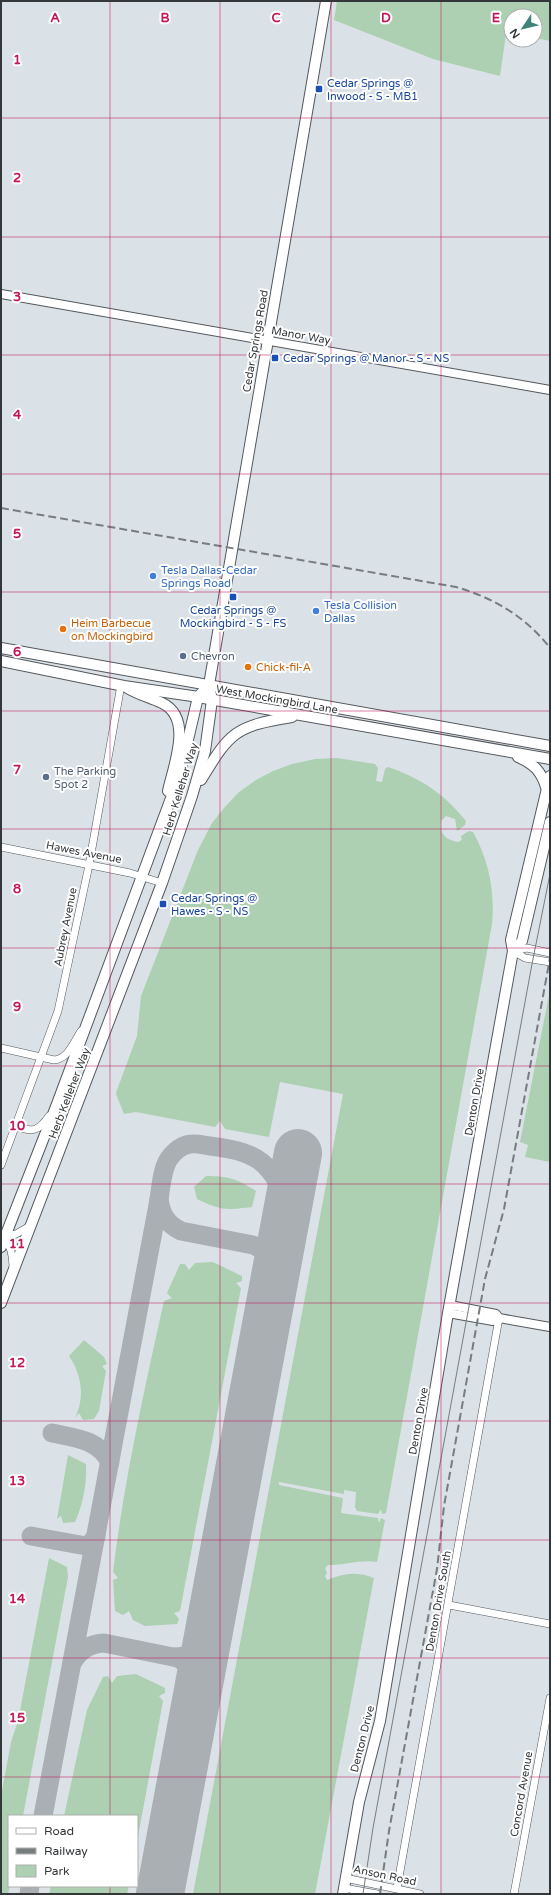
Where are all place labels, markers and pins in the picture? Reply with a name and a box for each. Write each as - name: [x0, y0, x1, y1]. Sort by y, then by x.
- place label: Cedar Springs @ Inwood - S - MB1: [327, 77, 418, 103]
- marker: Cedar Springs @ Inwood - S - MB1: [314, 84, 324, 94]
- place label: Cedar Springs @ Manor - S - NS: [283, 352, 449, 365]
- marker: Cedar Springs @ Manor - S - NS: [270, 353, 280, 363]
- place label: Tesla Dallas-Cedar Springs Road: [161, 564, 258, 590]
- marker: Tesla Dallas-Cedar Springs Road: [148, 571, 158, 581]
- marker: Cedar Springs @ Mockingbird - S - FS: [228, 592, 238, 602]
- place label: Tesla Collision Dallas: [324, 599, 397, 625]
- place label: Cedar Springs @ Mockingbird - S - FS: [180, 604, 287, 630]
- marker: Tesla Collision Dallas: [311, 606, 321, 616]
- place label: Heim Barbecue on Mockingbird: [71, 617, 153, 643]
- marker: Heim Barbecue on Mockingbird: [58, 624, 68, 634]
- place label: Chevron: [191, 650, 235, 663]
- marker: Chevron: [178, 651, 188, 661]
- place label: Chick-fil-A: [256, 661, 311, 674]
- marker: Chick-fil-A: [243, 662, 253, 672]
- place label: The Parking Spot 2: [54, 765, 116, 791]
- marker: The Parking Spot 2: [41, 772, 51, 782]
- place label: Cedar Springs @ Hawes - S - NS: [171, 892, 257, 918]
- marker: Cedar Springs @ Hawes - S - NS: [158, 899, 168, 909]

